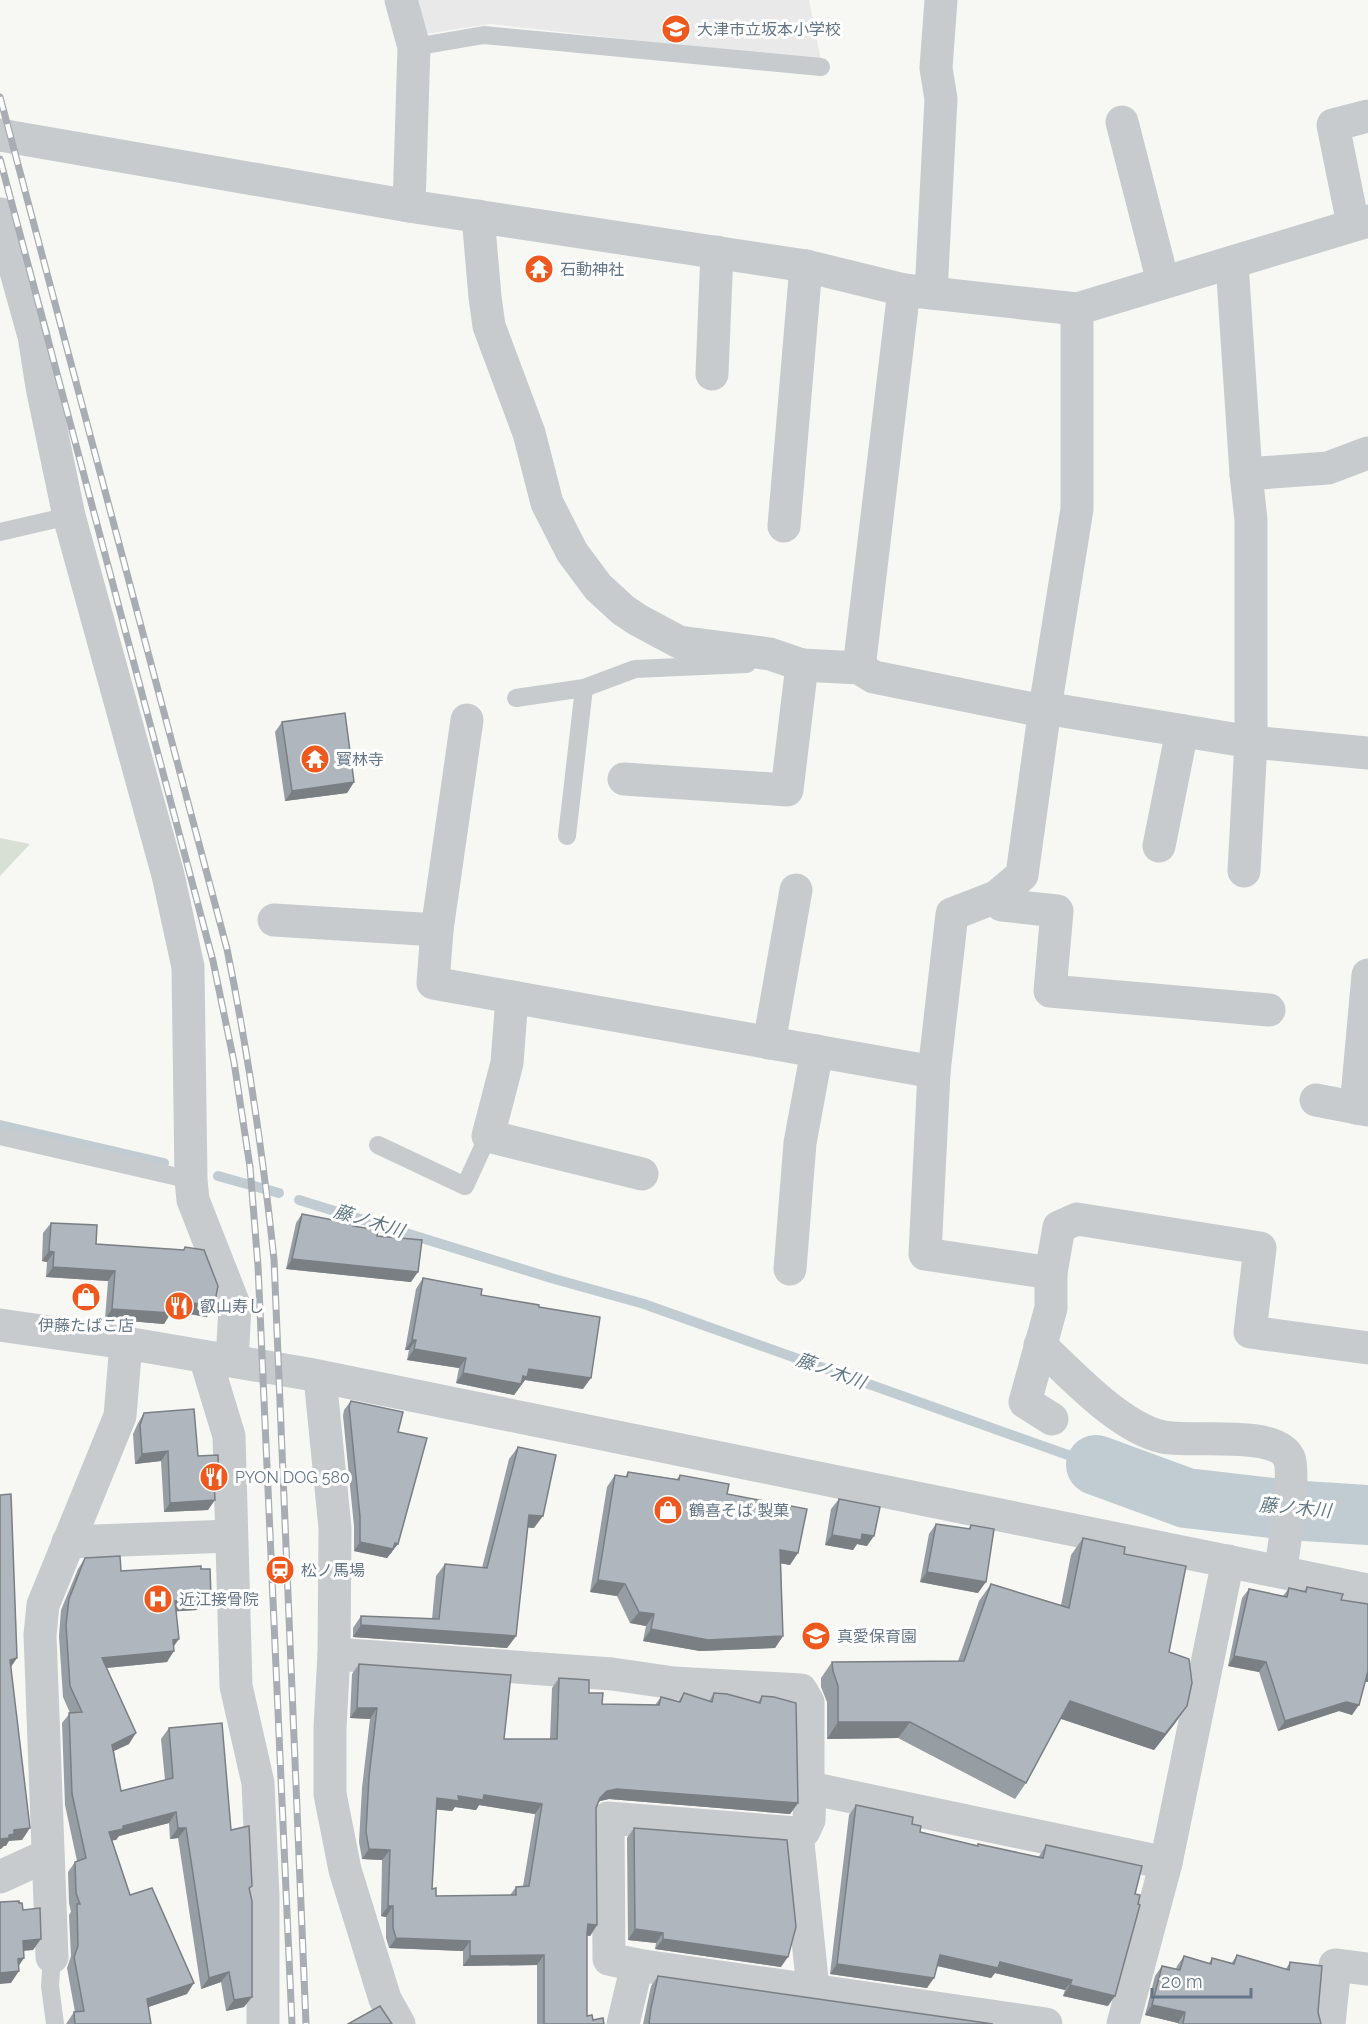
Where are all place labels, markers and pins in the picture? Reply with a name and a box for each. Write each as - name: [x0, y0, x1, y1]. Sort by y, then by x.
- school or university icon: 大津市立坂本小学校: [660, 13, 692, 45]
- place label: 大津市立坂本小学校: [697, 20, 841, 39]
- temple icon: 石動神社: [523, 253, 555, 285]
- place label: 石動神社: [560, 260, 624, 279]
- temple icon: 寳林寺: [299, 743, 331, 775]
- place label: 寳林寺: [336, 750, 384, 769]
- shop icon: 伊藤たばこ店: [70, 1281, 102, 1313]
- restaurant icon: 叡山寿し: [163, 1290, 195, 1322]
- place label: 叡山寿し: [200, 1297, 264, 1316]
- place label: 伊藤たばこ店: [38, 1316, 134, 1335]
- restaurant icon: PYON DOG 580: [198, 1461, 230, 1493]
- place label: PYON DOG 580: [235, 1468, 350, 1487]
- shop icon: 鶴喜そば 製菓: [652, 1494, 684, 1526]
- place label: 鶴喜そば 製菓: [689, 1501, 789, 1520]
- station icon: 松ノ馬場: [264, 1554, 296, 1586]
- place label: 松ノ馬場: [301, 1561, 365, 1580]
- hospital icon: 近江接骨院: [142, 1583, 174, 1615]
- place label: 近江接骨院: [179, 1590, 259, 1609]
- school or university icon: 真愛保育園: [800, 1620, 832, 1652]
- place label: 真愛保育園: [837, 1627, 917, 1646]

